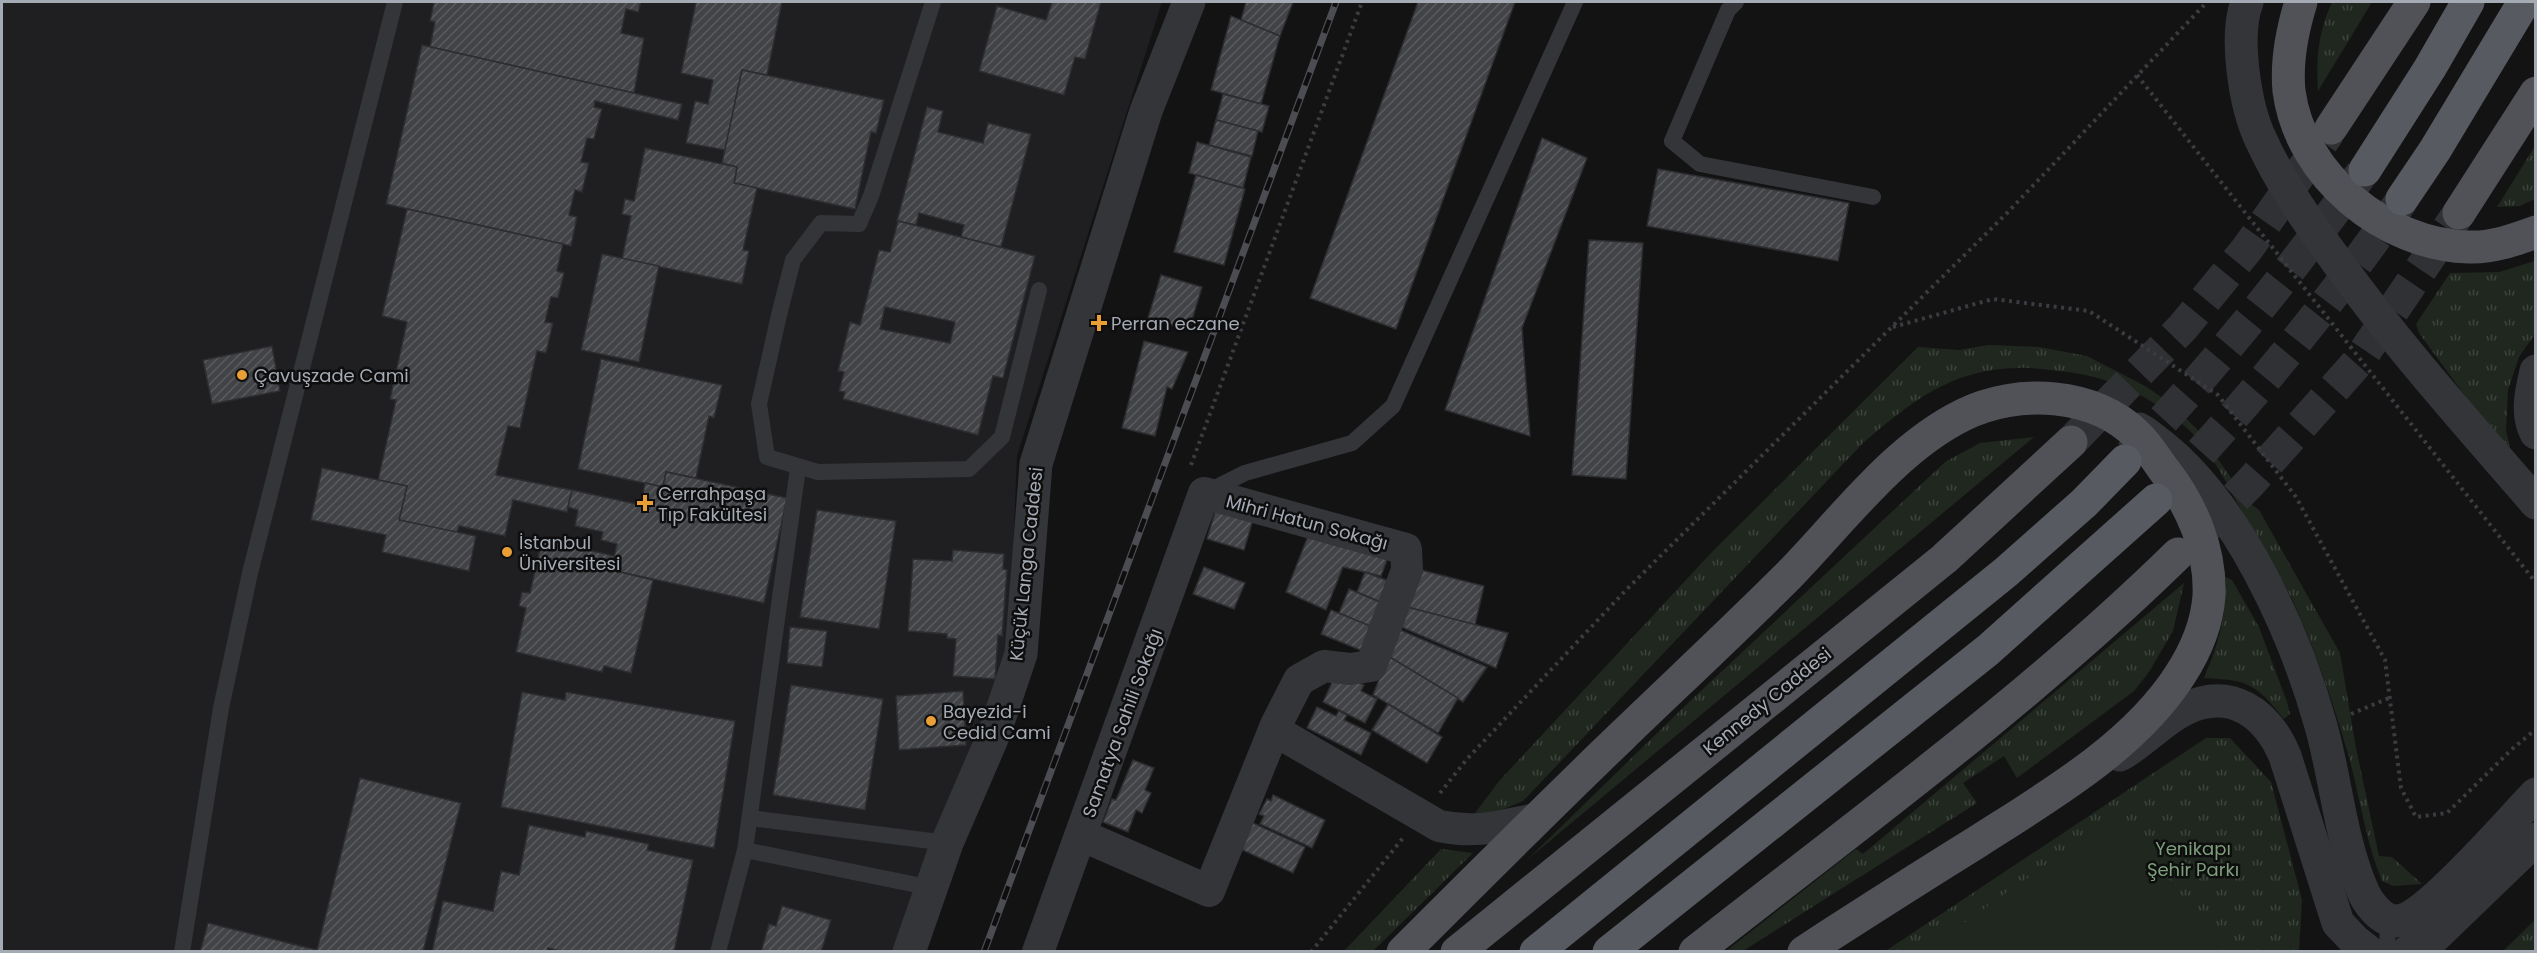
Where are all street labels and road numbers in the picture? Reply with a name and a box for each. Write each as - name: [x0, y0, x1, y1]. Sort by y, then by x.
- street label: Küçük Langa Caddesi: [1003, 466, 1049, 662]
- street label: Mihri Hatun Sokağı: [1223, 488, 1391, 556]
- street label: Samatya Sahili Sokağı: [1076, 625, 1168, 821]
- street label: Kennedy Caddesi: [1697, 641, 1837, 761]

